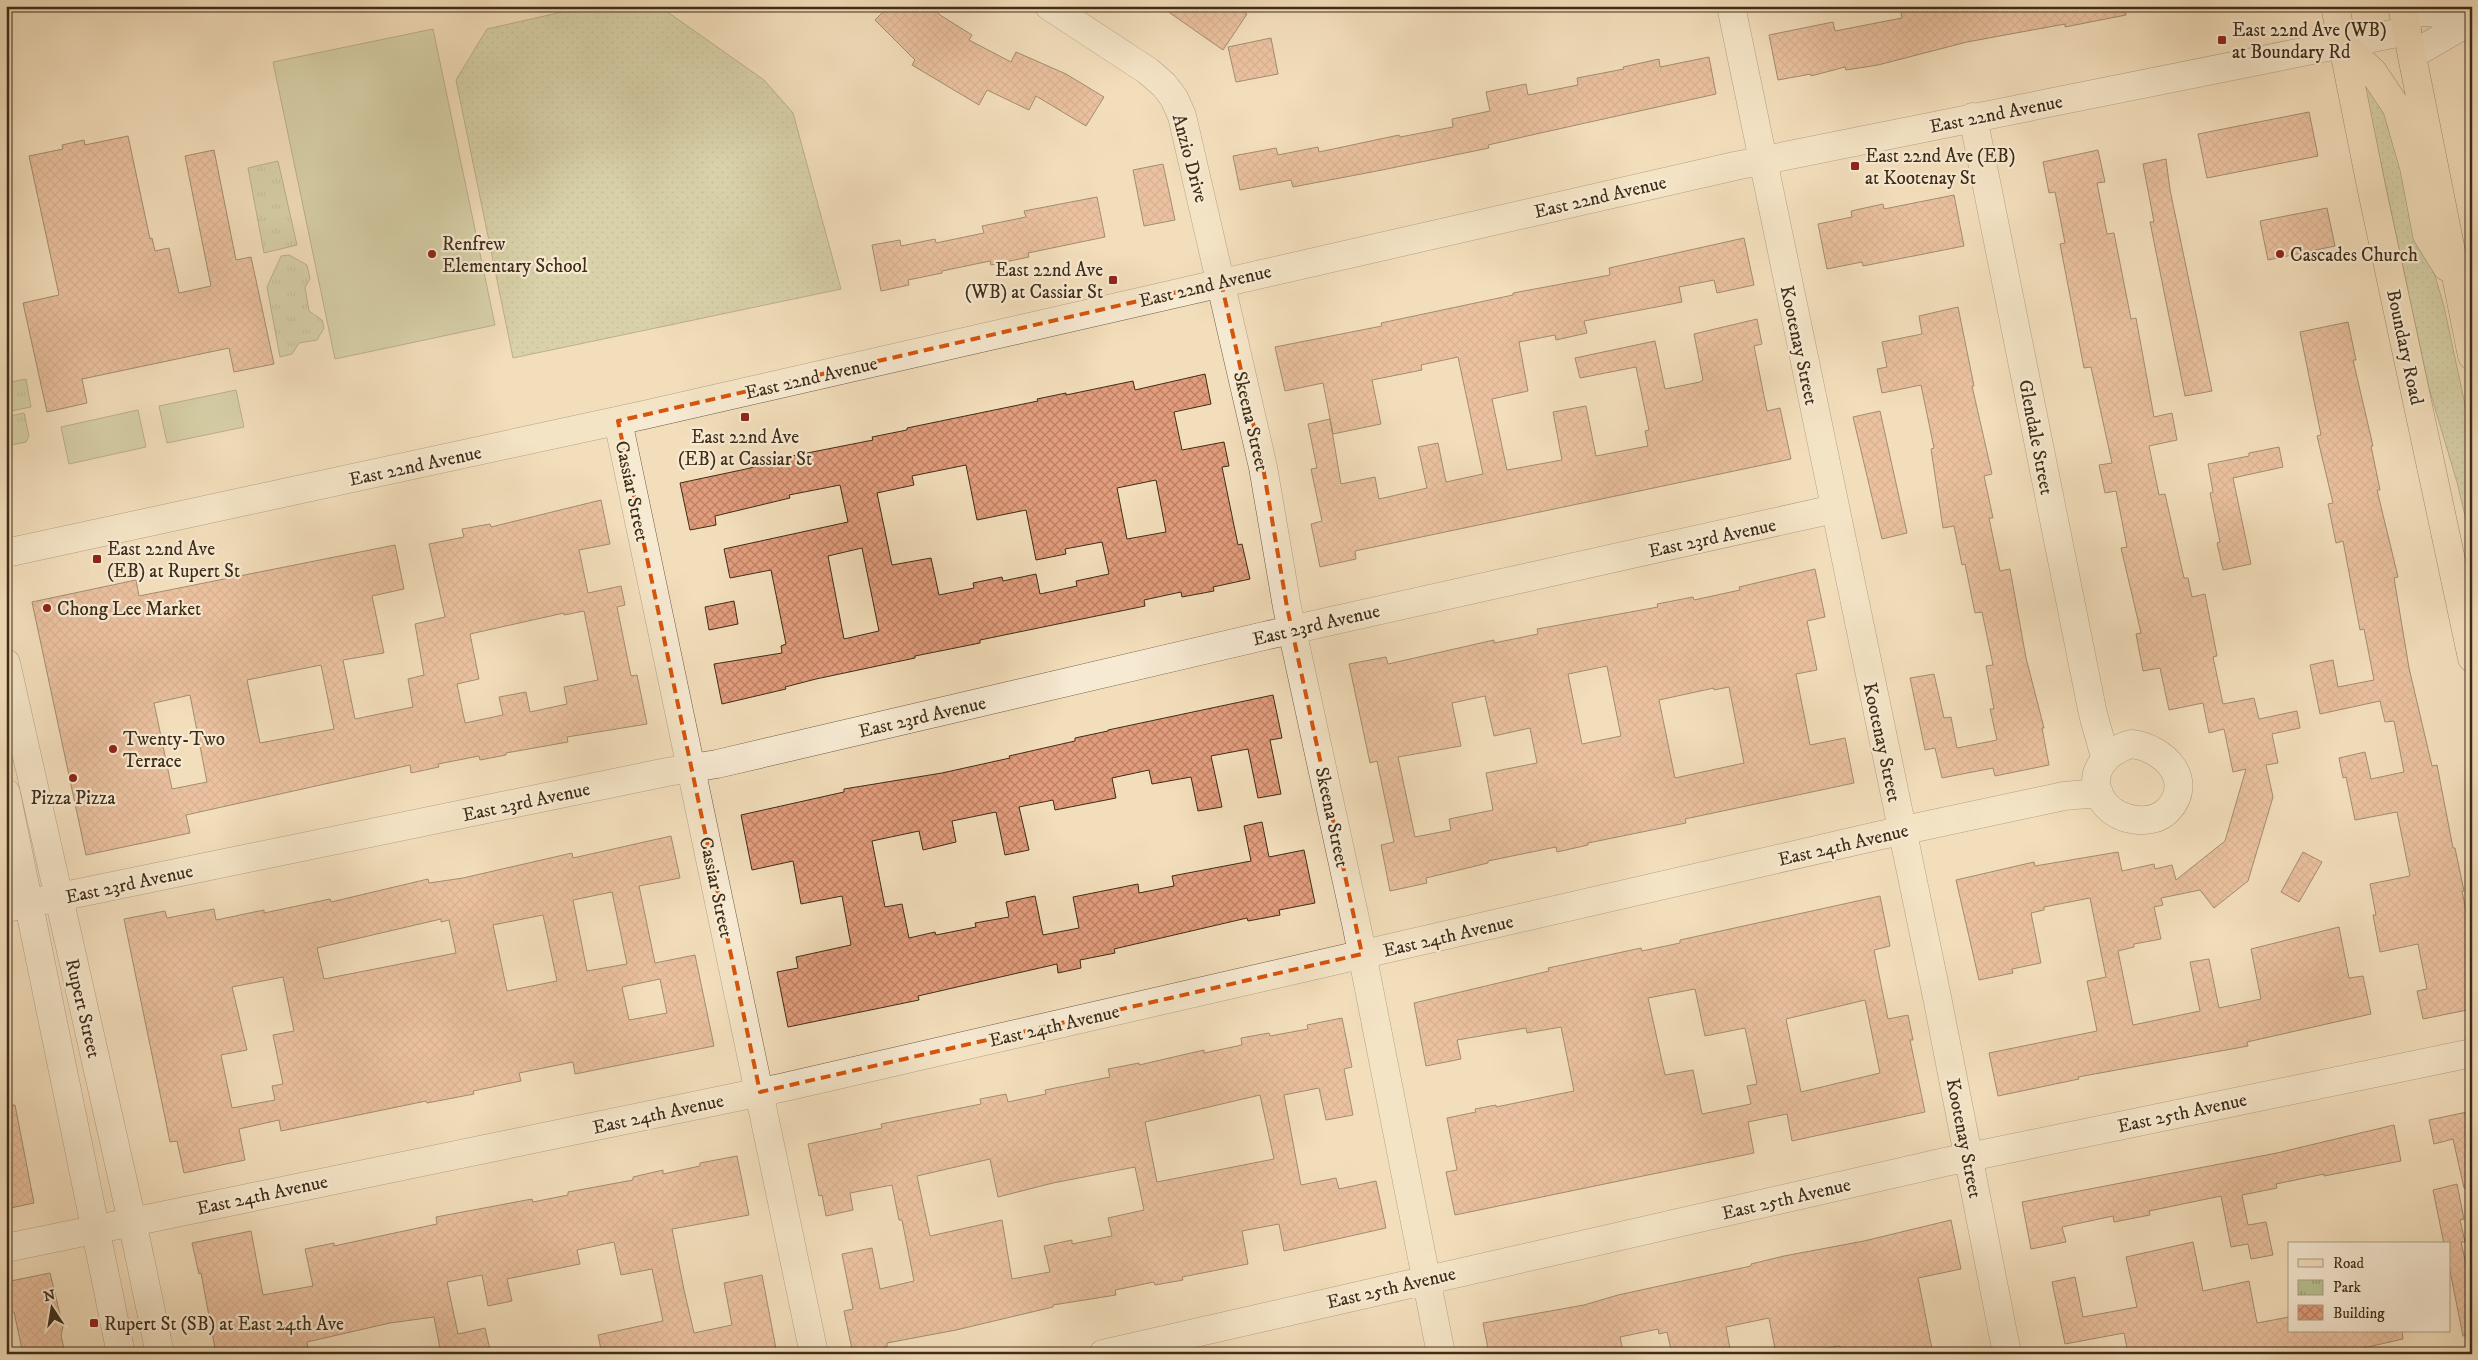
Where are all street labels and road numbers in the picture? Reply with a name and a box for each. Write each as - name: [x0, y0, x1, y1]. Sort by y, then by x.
- street label: East 22nd Avenue: [1928, 90, 2065, 139]
- street label: Anzio Drive: [1167, 112, 1212, 205]
- street label: East 22nd Avenue: [1532, 171, 1669, 224]
- street label: East 22nd Avenue: [1137, 260, 1274, 313]
- street label: Kootenay Street: [1775, 283, 1822, 407]
- street label: Boundary Road: [2381, 288, 2428, 408]
- street label: East 22nd Avenue: [743, 352, 880, 405]
- street label: Skeena Street: [1228, 369, 1273, 474]
- street label: Glendale Street: [2013, 378, 2058, 497]
- street label: Cassiar Street: [610, 439, 653, 544]
- street label: East 22nd Avenue: [347, 441, 484, 492]
- street label: East 23rd Avenue: [1646, 514, 1778, 563]
- street label: East 23rd Avenue: [1251, 600, 1382, 651]
- street label: Kootenay Street: [1858, 680, 1905, 804]
- street label: East 23rd Avenue: [857, 692, 988, 743]
- street label: Skeena Street: [1310, 765, 1353, 870]
- street label: East 23rd Avenue: [460, 778, 592, 827]
- street label: East 24th Avenue: [1776, 819, 1911, 872]
- street label: Cassiar Street: [694, 835, 737, 940]
- street label: East 23rd Avenue: [63, 860, 195, 909]
- street label: East 24th Avenue: [1381, 910, 1516, 963]
- street label: Rupert Street: [60, 956, 105, 1060]
- street label: East 24th Avenue: [987, 1000, 1122, 1053]
- street label: Kootenay Street: [1941, 1076, 1986, 1200]
- street label: East 24th Avenue: [591, 1089, 726, 1140]
- street label: East 25th Avenue: [2116, 1089, 2249, 1138]
- street label: East 24th Avenue: [195, 1170, 330, 1221]
- street label: East 25th Avenue: [1720, 1173, 1853, 1225]
- street label: East 25th Avenue: [1325, 1262, 1458, 1314]

